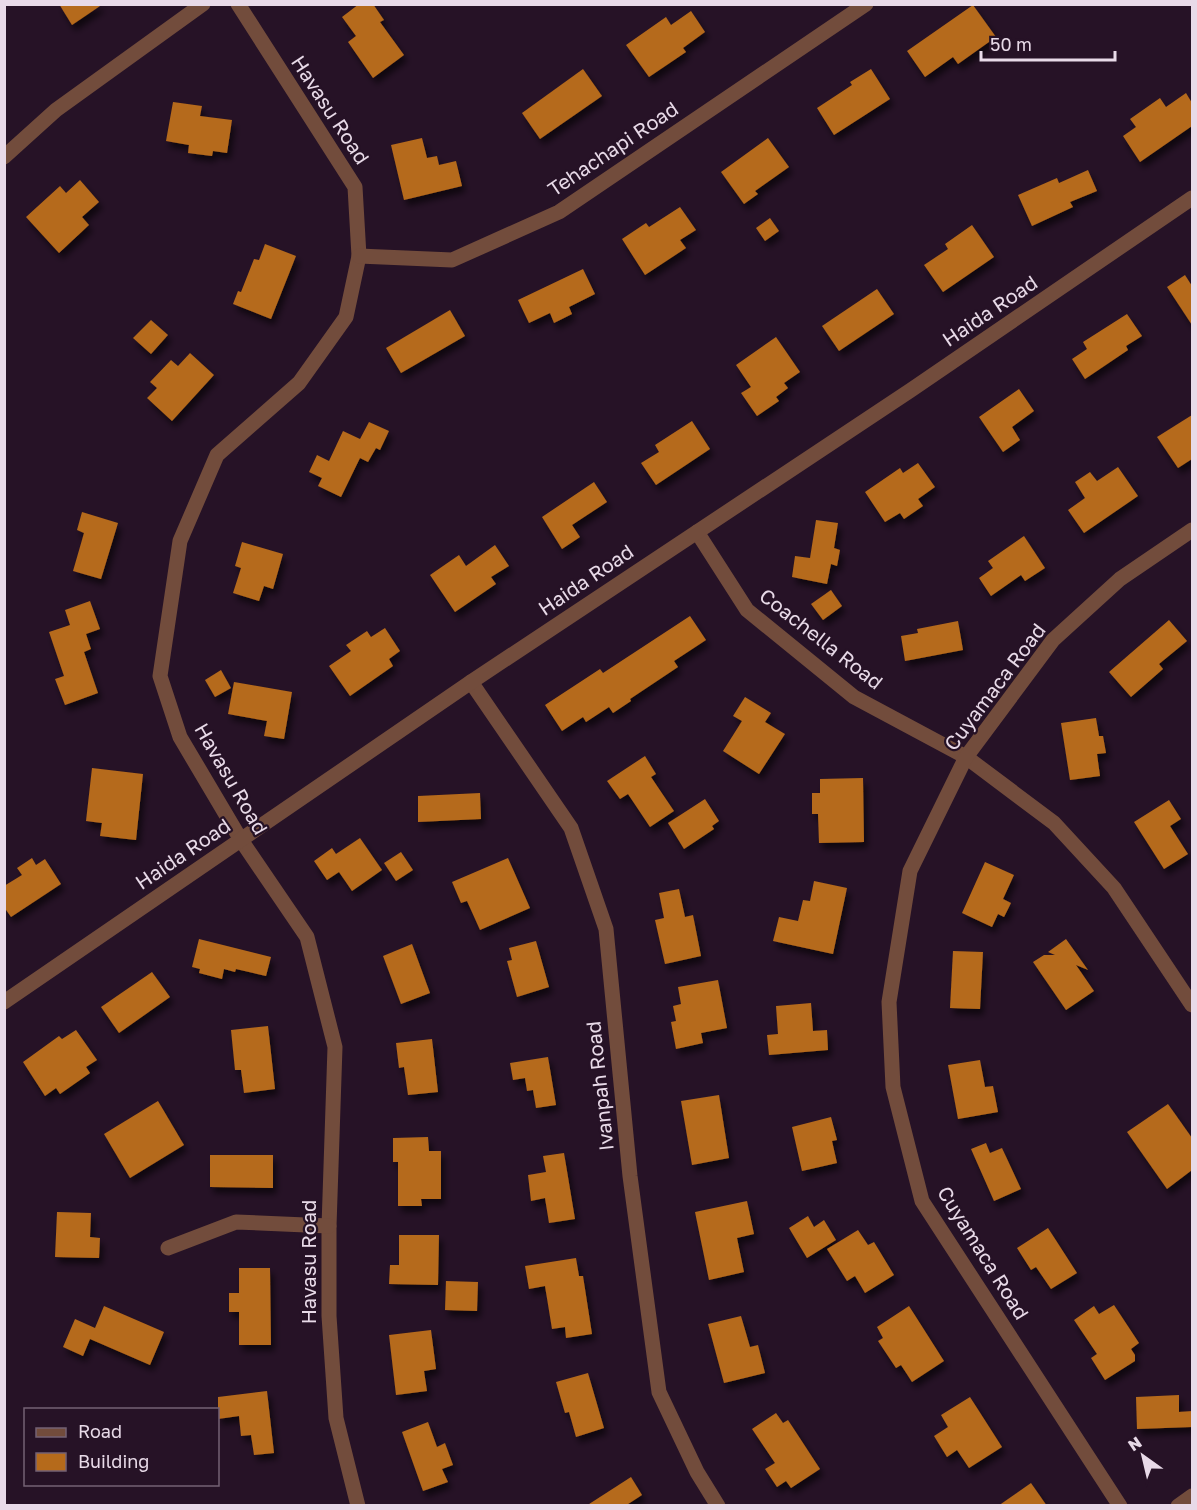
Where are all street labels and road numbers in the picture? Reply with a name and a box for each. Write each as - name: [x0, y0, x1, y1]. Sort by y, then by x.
- street label: Havasu Road: [287, 51, 375, 168]
- street label: Tehachapi Road: [543, 96, 682, 201]
- street label: Haida Road: [937, 270, 1042, 351]
- street label: Haida Road: [533, 539, 638, 620]
- street label: Coachella Road: [755, 583, 888, 694]
- street label: Cuyamaca Road: [939, 618, 1050, 755]
- street label: Havasu Road: [190, 719, 273, 838]
- street label: Haida Road: [130, 813, 235, 894]
- street label: Ivanpah Road: [580, 1020, 618, 1152]
- street label: Cuyamaca Road: [933, 1181, 1035, 1324]
- street label: Havasu Road: [296, 1200, 320, 1324]

